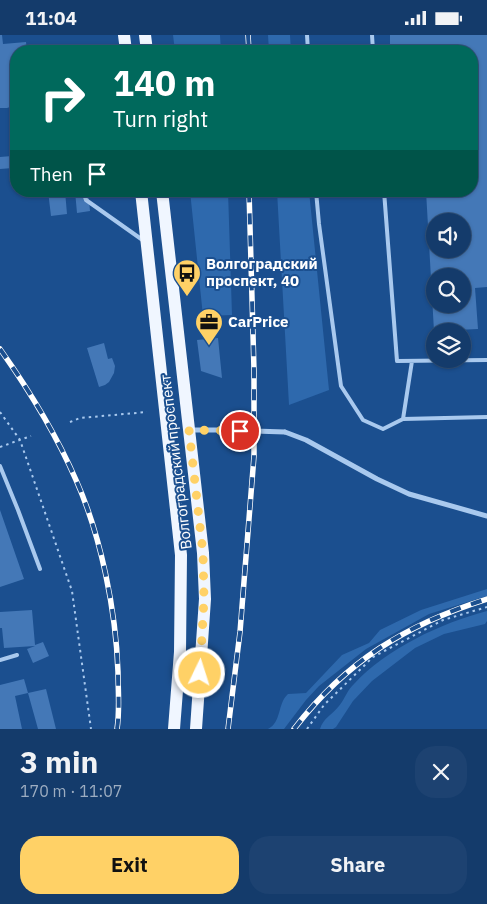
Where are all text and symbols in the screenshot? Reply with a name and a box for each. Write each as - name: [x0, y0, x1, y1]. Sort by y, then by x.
- text: 11:04: [25, 6, 77, 30]
- text: 140 m: [113, 60, 216, 106]
- icon: right: [30, 65, 95, 130]
- text: Turn right: [113, 104, 208, 133]
- icon: arrive: [83, 160, 111, 188]
- text: Then: [30, 162, 73, 186]
- map controls: [426, 213, 471, 368]
- button: sound: [426, 213, 471, 258]
- place label: Волгоградский проспект, 40: [206, 254, 318, 290]
- bus stop icon: Волгоградский проспект, 40: [172, 258, 202, 297]
- button: search: [426, 268, 471, 313]
- office icon: CarPrice: [194, 307, 224, 346]
- place label: CarPrice: [228, 312, 289, 331]
- button: layers: [426, 323, 471, 368]
- street label: Волгоградский проспект: [155, 373, 196, 551]
- pin: [219, 410, 261, 452]
- icon: arrive: [226, 417, 254, 445]
- position arrow: [173, 646, 225, 698]
- text: 3 min: [20, 742, 98, 781]
- button: close: [415, 746, 467, 798]
- text: 170 m · 11:07: [20, 781, 122, 801]
- button: Exit: [20, 836, 239, 894]
- button: Share: [249, 836, 467, 894]

